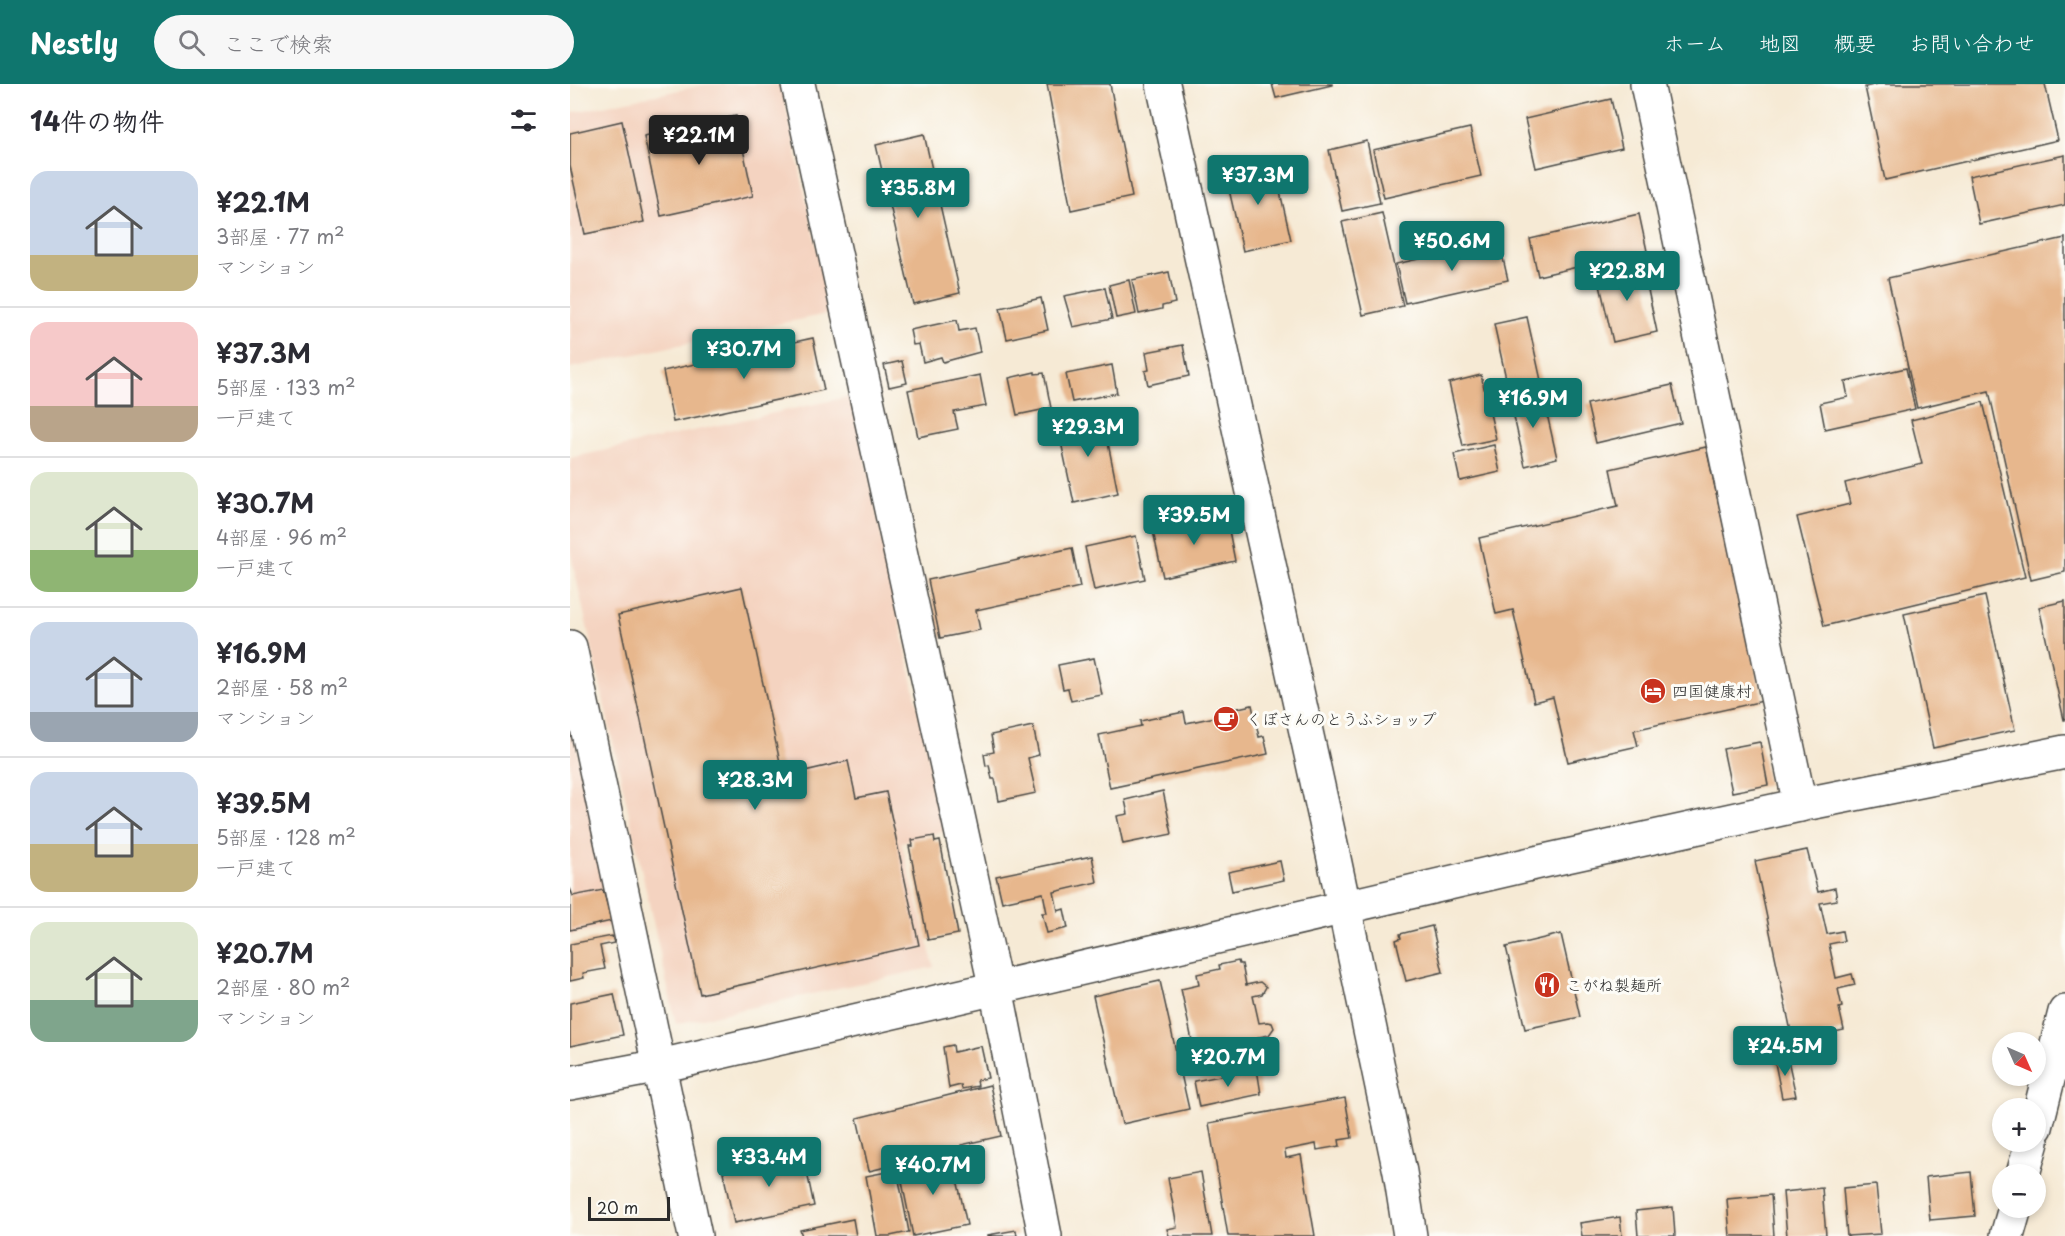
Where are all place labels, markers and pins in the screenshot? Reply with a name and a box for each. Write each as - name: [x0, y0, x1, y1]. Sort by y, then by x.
- pin: ¥22.1M: [650, 115, 748, 166]
- pin: ¥37.3M: [1209, 155, 1307, 206]
- pin: ¥35.8M: [869, 168, 967, 219]
- pin: ¥50.6M: [1403, 221, 1501, 272]
- pin: ¥22.8M: [1578, 251, 1676, 302]
- pin: ¥30.7M: [695, 329, 793, 380]
- pin: ¥16.9M: [1484, 378, 1582, 429]
- pin: ¥29.3M: [1039, 407, 1137, 458]
- pin: ¥39.5M: [1145, 495, 1243, 546]
- hotel icon: 四国健康村: [1638, 676, 1668, 706]
- place label: 四国健康村: [1672, 678, 1752, 702]
- cafe icon: くぼさんのとうふショップ: [1211, 704, 1241, 734]
- place label: くぼさんのとうふショップ: [1246, 706, 1437, 730]
- pin: ¥28.3M: [706, 760, 804, 811]
- restaurant icon: こがね製麺所: [1532, 970, 1562, 1000]
- place label: こがね製麺所: [1566, 972, 1662, 996]
- pin: ¥24.5M: [1736, 1026, 1834, 1077]
- pin: ¥20.7M: [1179, 1037, 1277, 1088]
- pin: ¥33.4M: [720, 1137, 818, 1188]
- pin: ¥40.7M: [884, 1145, 982, 1196]

